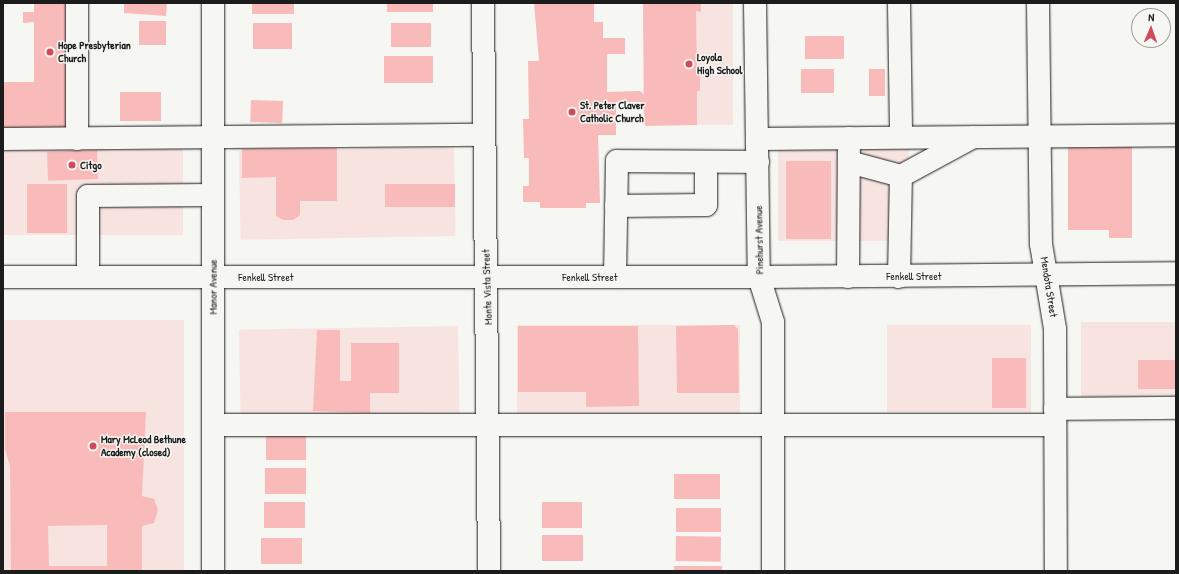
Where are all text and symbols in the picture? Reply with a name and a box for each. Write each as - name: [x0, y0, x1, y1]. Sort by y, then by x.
- north arrow: [1131, 8, 1171, 48]
- text: N: [1148, 10, 1155, 24]
- place label: Hope Presbyterian Church: [58, 39, 131, 65]
- marker: Hope Presbyterian Church: [45, 47, 55, 57]
- place label: Loyola High School: [697, 51, 742, 77]
- marker: Loyola High School: [684, 59, 694, 69]
- place label: St. Peter Claver Catholic Church: [580, 99, 645, 125]
- marker: St. Peter Claver Catholic Church: [567, 107, 577, 117]
- place label: Citgo: [80, 158, 102, 172]
- marker: Citgo: [67, 160, 77, 170]
- street label: Pinehurst Avenue: [752, 205, 766, 275]
- street label: Monte Vista Street: [479, 249, 495, 325]
- street label: Mendota Street: [1038, 256, 1060, 318]
- street label: Manor Avenue: [206, 260, 220, 314]
- street label: Fenkell Street: [886, 269, 942, 283]
- street label: Fenkell Street: [238, 270, 294, 284]
- street label: Fenkell Street: [562, 270, 618, 284]
- place label: Mary McLeod Bethune Academy (closed): [101, 433, 186, 459]
- marker: Mary McLeod Bethune Academy (closed): [88, 441, 98, 451]

